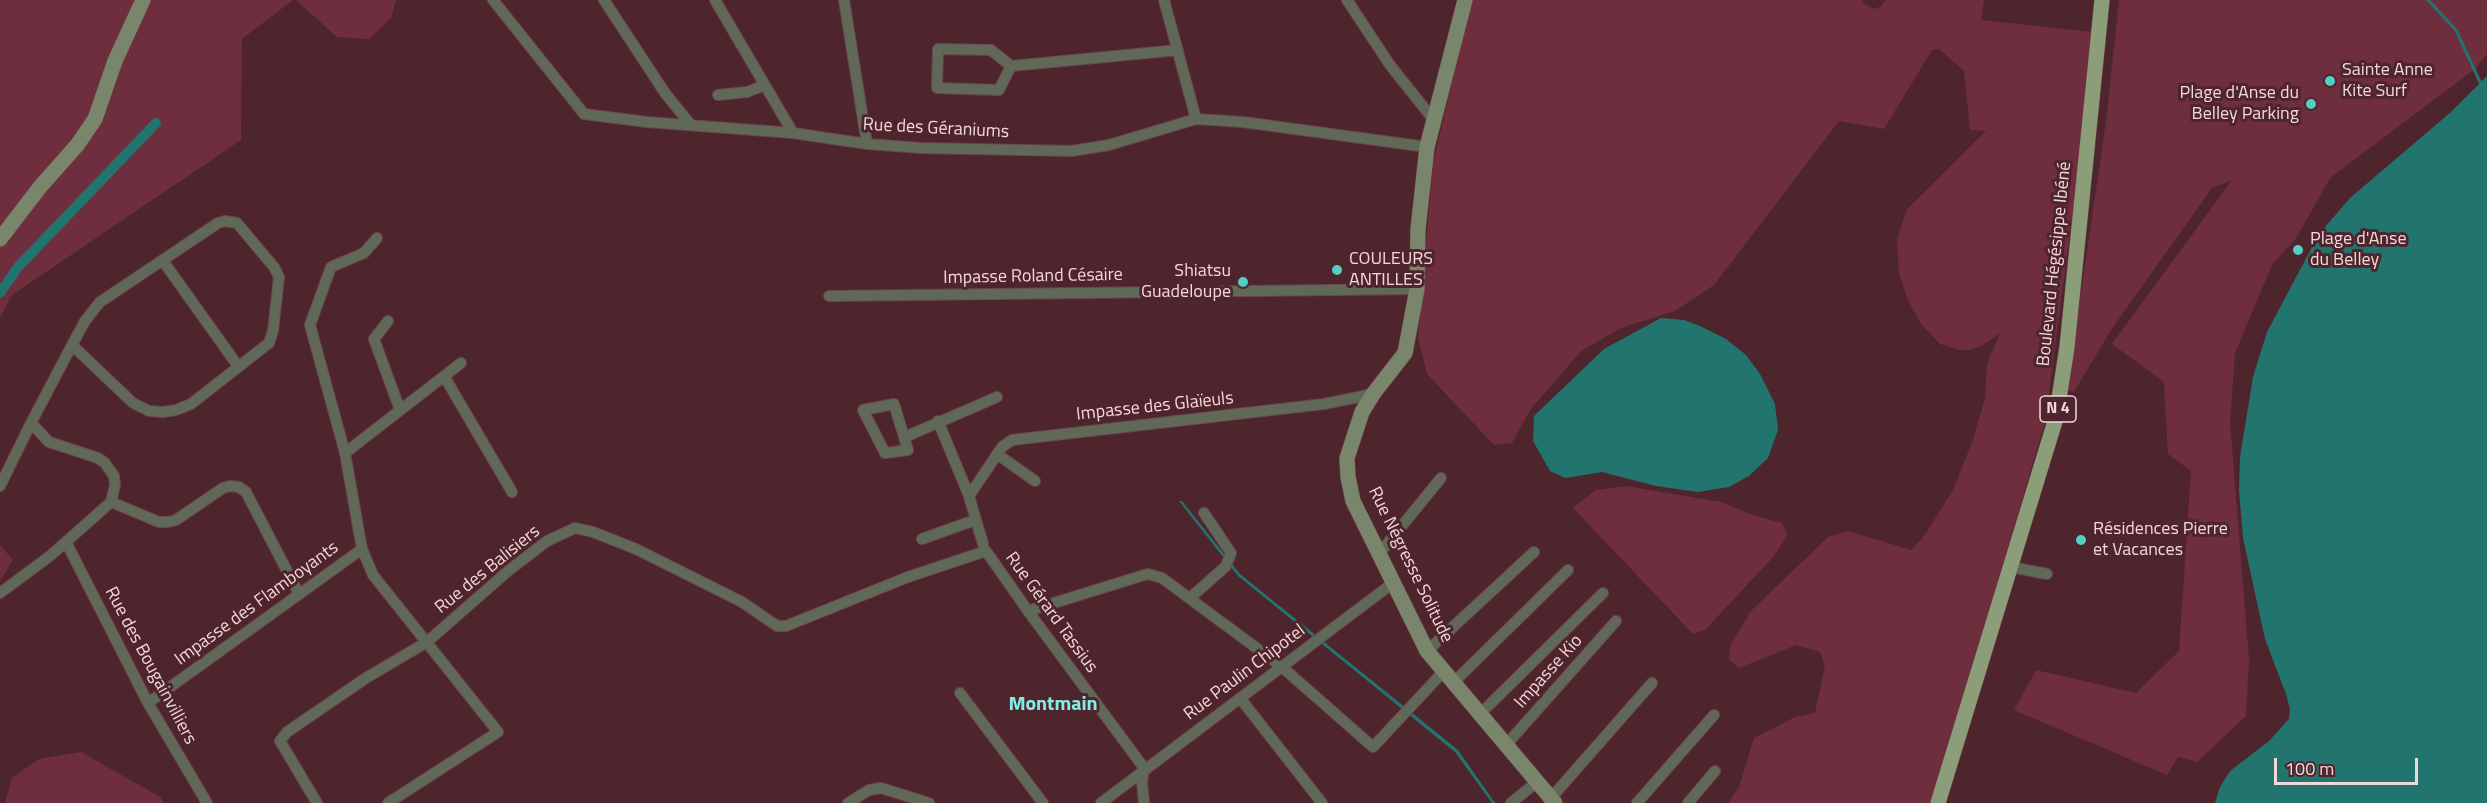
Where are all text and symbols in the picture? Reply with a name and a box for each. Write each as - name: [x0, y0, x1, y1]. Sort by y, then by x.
- place label: Sainte Anne Kite Surf: [2342, 60, 2433, 103]
- marker: Sainte Anne Kite Surf: [2323, 74, 2337, 88]
- place label: Plage d'Anse du Belley Parking: [2179, 83, 2299, 125]
- marker: Plage d'Anse du Belley Parking: [2304, 97, 2318, 111]
- street label: Rue des Géraniums: [862, 114, 1010, 144]
- street label: Boulevard Hégésippe Ibéné: [2034, 161, 2076, 367]
- place label: Plage d'Anse du Belley: [2310, 229, 2406, 272]
- marker: Plage d'Anse du Belley: [2291, 243, 2305, 257]
- place label: COULEURS ANTILLES: [1349, 249, 1433, 292]
- place label: Shiatsu Guadeloupe: [1141, 261, 1231, 304]
- marker: COULEURS ANTILLES: [1330, 263, 1344, 277]
- street label: Impasse Roland Césaire: [943, 265, 1123, 289]
- marker: Shiatsu Guadeloupe: [1236, 275, 1250, 289]
- street label: Impasse des Glaïeuls: [1075, 388, 1235, 426]
- road number: N 4: [2040, 396, 2076, 422]
- street label: Rue Négresse Solitude: [1363, 483, 1457, 647]
- place label: Résidences Pierre et Vacances: [2093, 519, 2228, 562]
- street label: Rue des Balisiers: [431, 521, 545, 619]
- marker: Résidences Pierre et Vacances: [2074, 533, 2088, 547]
- street label: Impasse des Flamboyants: [171, 537, 343, 671]
- street label: Rue Gérard Tassius: [1000, 548, 1102, 678]
- street label: Rue des Bougainvilliers: [99, 584, 201, 748]
- street label: Rue Paulin Chipotel: [1180, 620, 1310, 726]
- street label: Impasse Kio: [1510, 631, 1588, 713]
- district label: Montmain: [1008, 693, 1098, 717]
- scale bar: [2277, 746, 2421, 784]
- text: 100 m: [2285, 755, 2334, 782]

